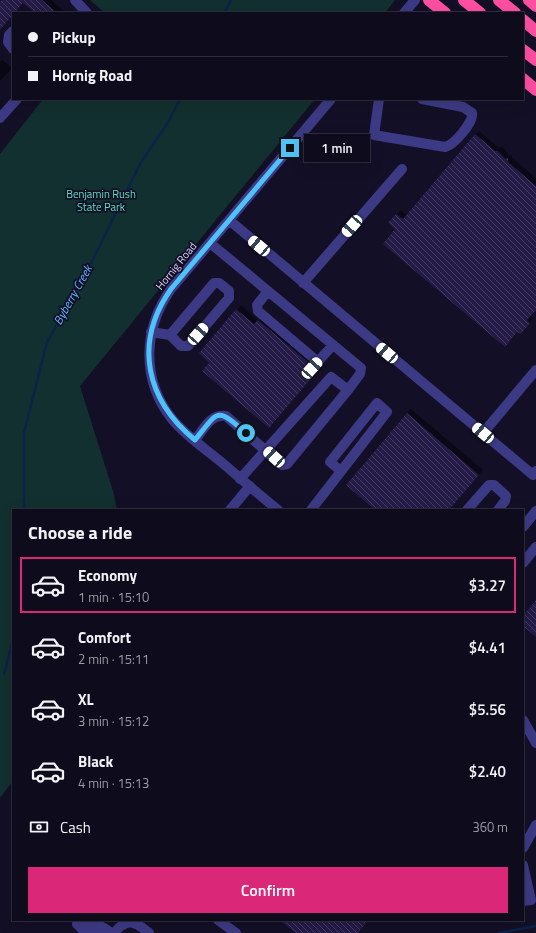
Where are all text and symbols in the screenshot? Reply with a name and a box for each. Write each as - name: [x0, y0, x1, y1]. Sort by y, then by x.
- text: Pickup: [52, 26, 96, 49]
- text: Hornig Road: [52, 64, 132, 87]
- callout: 1 min: [304, 134, 370, 162]
- text: 1 min: [321, 138, 353, 158]
- route end: [281, 139, 299, 157]
- park label: Benjamin Rush State Park: [66, 186, 136, 215]
- car: [340, 213, 364, 239]
- car: [246, 234, 272, 258]
- street label: Hornig Road: [152, 239, 200, 293]
- water label: Byberry Creek: [48, 260, 98, 328]
- car: [186, 321, 210, 347]
- car: [374, 341, 400, 365]
- car: [300, 355, 324, 381]
- car: [470, 421, 496, 445]
- route start: [237, 424, 255, 442]
- car: [261, 445, 287, 469]
- text: Choose a ride: [28, 519, 132, 546]
- text: Economy: [78, 564, 137, 587]
- icon: car: [30, 567, 66, 603]
- text: $3.27: [469, 574, 506, 597]
- text: 1 min · 15:10: [78, 587, 149, 607]
- text: Comfort: [78, 626, 131, 649]
- icon: car: [30, 629, 66, 665]
- text: $4.41: [469, 636, 506, 659]
- text: 2 min · 15:11: [78, 649, 149, 669]
- text: XL: [78, 688, 94, 711]
- icon: car: [30, 691, 66, 727]
- text: $5.56: [469, 698, 506, 721]
- text: 3 min · 15:12: [78, 711, 149, 731]
- text: Black: [78, 750, 113, 773]
- icon: car: [30, 753, 66, 789]
- text: $2.40: [469, 760, 506, 783]
- text: 4 min · 15:13: [78, 773, 149, 793]
- icon: cash: [28, 816, 50, 838]
- text: Cash: [60, 816, 91, 839]
- text: 360 m: [472, 817, 508, 837]
- button: Confirm: [28, 867, 508, 913]

